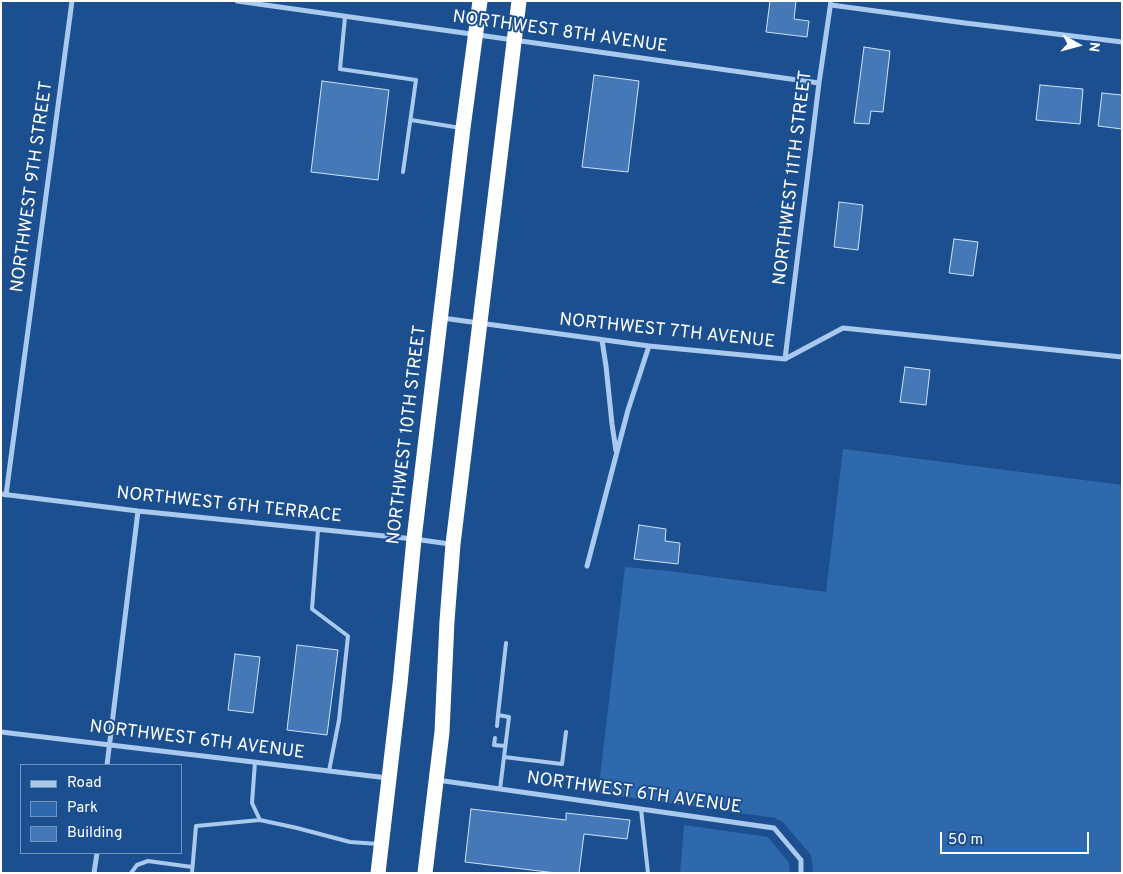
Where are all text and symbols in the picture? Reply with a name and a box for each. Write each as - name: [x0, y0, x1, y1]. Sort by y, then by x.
- street label: NORTHWEST 8TH AVENUE: [451, 7, 669, 59]
- north arrow: [1053, 20, 1103, 70]
- text: N: [1084, 41, 1102, 53]
- street label: NORTHWEST 11TH STREET: [770, 69, 818, 287]
- street label: NORTHWEST 9TH STREET: [7, 80, 59, 294]
- street label: NORTHWEST 7TH AVENUE: [558, 310, 776, 354]
- street label: NORTHWEST 10TH STREET: [384, 324, 432, 546]
- street label: NORTHWEST 6TH TERRACE: [115, 483, 343, 529]
- street label: NORTHWEST 6TH AVENUE: [88, 717, 306, 765]
- legend: [20, 764, 182, 854]
- street label: NORTHWEST 6TH AVENUE: [525, 768, 743, 820]
- text: Road: [67, 774, 102, 793]
- text: Park: [67, 799, 98, 818]
- scale bar: [943, 822, 1092, 854]
- text: Building: [67, 824, 122, 843]
- text: 50 m: [948, 831, 983, 850]

